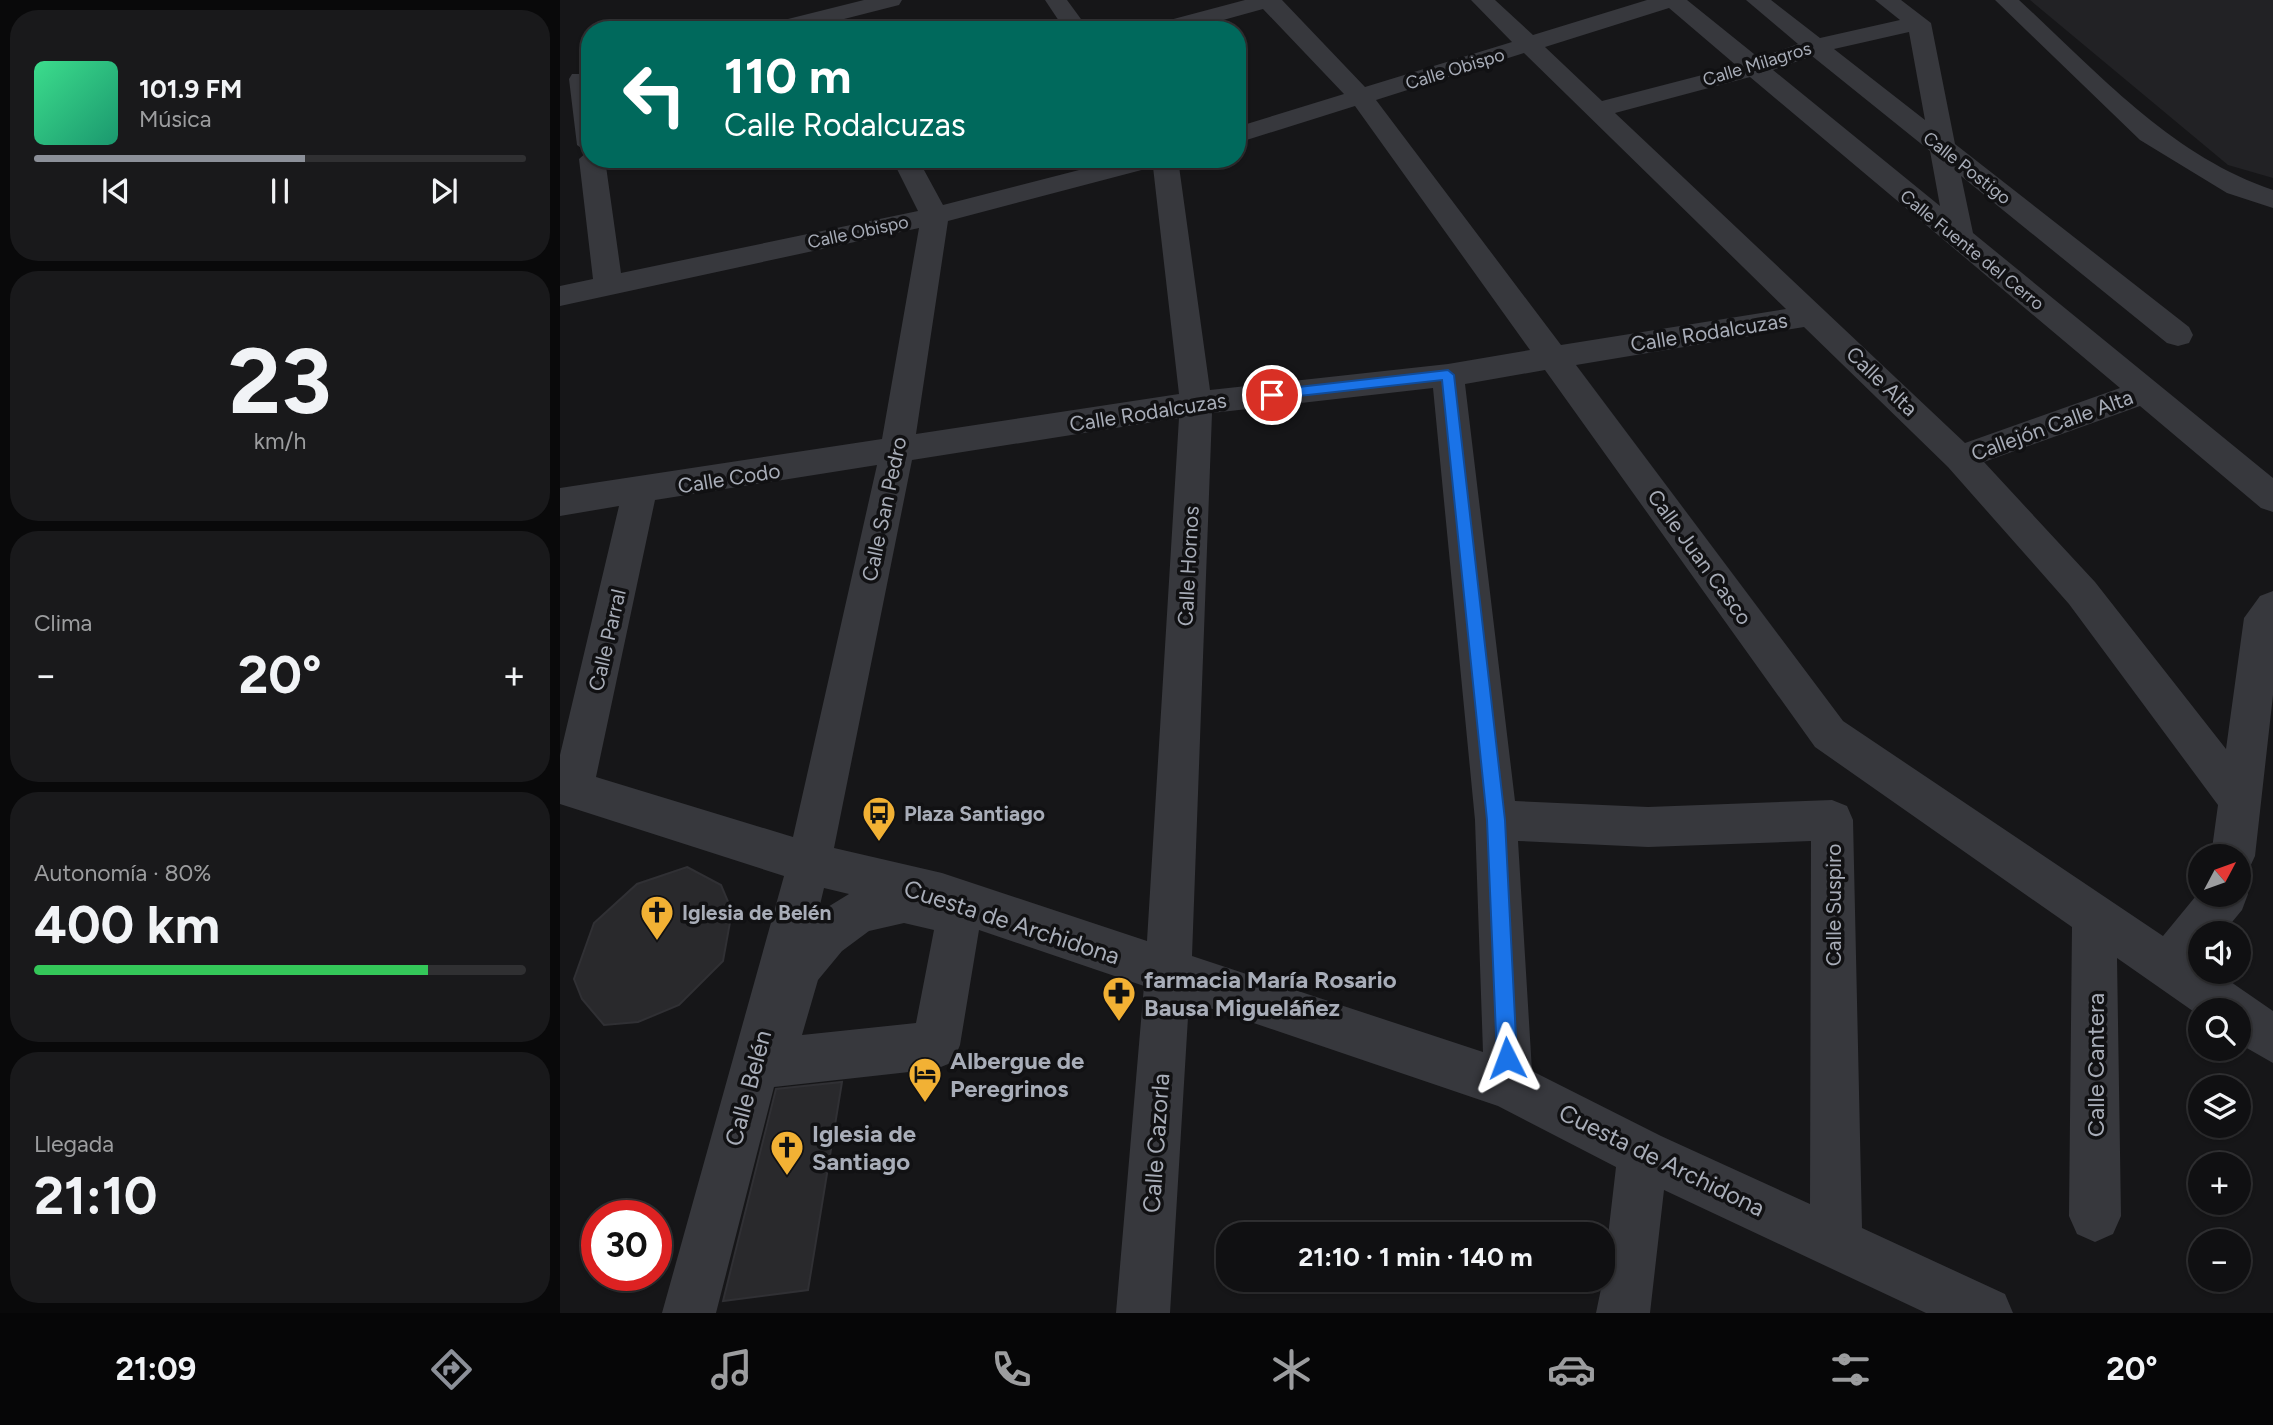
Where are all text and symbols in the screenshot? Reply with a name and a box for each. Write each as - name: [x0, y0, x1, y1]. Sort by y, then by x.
- street label: Calle Milagros: [1700, 37, 1814, 91]
- street label: Calle Obispo: [1403, 43, 1507, 95]
- text: 110 m: [724, 46, 852, 105]
- icon: left: [609, 49, 700, 140]
- text: 101.9 FM: [139, 73, 242, 105]
- text: Música: [139, 105, 212, 133]
- text: Calle Rodalcuzas: [724, 106, 966, 144]
- street label: Calle Postigo: [1919, 127, 2015, 209]
- icon: previous: [97, 172, 135, 210]
- icon: pause: [261, 172, 299, 210]
- icon: next: [425, 172, 463, 210]
- street label: Calle Fuente del Cerro: [1895, 185, 2049, 315]
- street label: Calle Obispo: [806, 211, 910, 253]
- street label: Calle Rodalcuzas: [1629, 307, 1789, 357]
- text: 23: [228, 327, 332, 436]
- street label: Calle Alta: [1841, 341, 1923, 421]
- pin: [1242, 365, 1302, 425]
- icon: arrive: [1253, 376, 1291, 414]
- street label: Callejón Calle Alta: [1968, 384, 2136, 466]
- street label: Calle Rodalcuzas: [1068, 387, 1228, 437]
- text: km/h: [254, 427, 306, 455]
- street label: Calle San Pedro: [856, 434, 912, 584]
- street label: Calle Codo: [676, 458, 782, 498]
- street label: Calle Juan Casco: [1643, 484, 1757, 630]
- street label: Calle Hornos: [1172, 505, 1204, 627]
- street label: Calle Parral: [583, 587, 631, 693]
- text: Clima: [34, 609, 92, 637]
- text: 20°: [238, 644, 322, 706]
- text: −: [34, 652, 58, 698]
- text: +: [502, 652, 526, 698]
- bus stop icon: Plaza Santiago: [860, 794, 898, 843]
- place label: Plaza Santiago: [904, 801, 1045, 826]
- street label: Calle Suspiro: [1821, 844, 1846, 966]
- north arrow: [2188, 844, 2250, 906]
- map controls: [2188, 844, 2251, 1292]
- text: Autonomía · 80%: [34, 859, 211, 887]
- street label: Cuesta de Archidona: [900, 873, 1124, 971]
- church icon: Iglesia de Belén: [638, 893, 676, 942]
- text: 400 km: [34, 894, 220, 956]
- place label: Iglesia de Belén: [682, 900, 831, 925]
- button: sound: [2188, 921, 2251, 984]
- place label: farmacia María Rosario Bausa Migueláñez: [1144, 965, 1397, 1022]
- pharmacy icon: farmacia María Rosario Bausa Migueláñez: [1100, 974, 1138, 1023]
- street label: Calle Cantera: [2081, 993, 2110, 1137]
- button: search: [2188, 998, 2251, 1061]
- position arrow: [1470, 1021, 1544, 1095]
- street label: Calle Belén: [719, 1027, 777, 1149]
- place label: Albergue de Peregrinos: [950, 1046, 1084, 1103]
- hotel icon: Albergue de Peregrinos: [906, 1055, 944, 1104]
- street label: Calle Cazorla: [1137, 1072, 1175, 1214]
- button: layers: [2188, 1075, 2251, 1138]
- street label: Cuesta de Archidona: [1554, 1098, 1770, 1222]
- place label: Iglesia de Santiago: [812, 1119, 916, 1176]
- church icon: Iglesia de Santiago: [768, 1128, 806, 1177]
- text: Llegada: [34, 1130, 114, 1158]
- button: +: [2188, 1152, 2251, 1215]
- text: 21:10: [34, 1165, 157, 1227]
- speed limit sign: 30: [581, 1200, 672, 1291]
- button: −: [2188, 1229, 2251, 1292]
- text: 21:10 · 1 min · 140 m: [1298, 1241, 1533, 1273]
- icon: directions: [427, 1345, 476, 1394]
- icon: music: [707, 1345, 756, 1394]
- icon: phone: [987, 1345, 1036, 1394]
- icon: climate: [1267, 1345, 1316, 1394]
- icon: car: [1547, 1345, 1596, 1394]
- icon: filters: [1826, 1345, 1875, 1394]
- text: 21:09: [115, 1350, 196, 1388]
- text: 20°: [2106, 1350, 2158, 1388]

